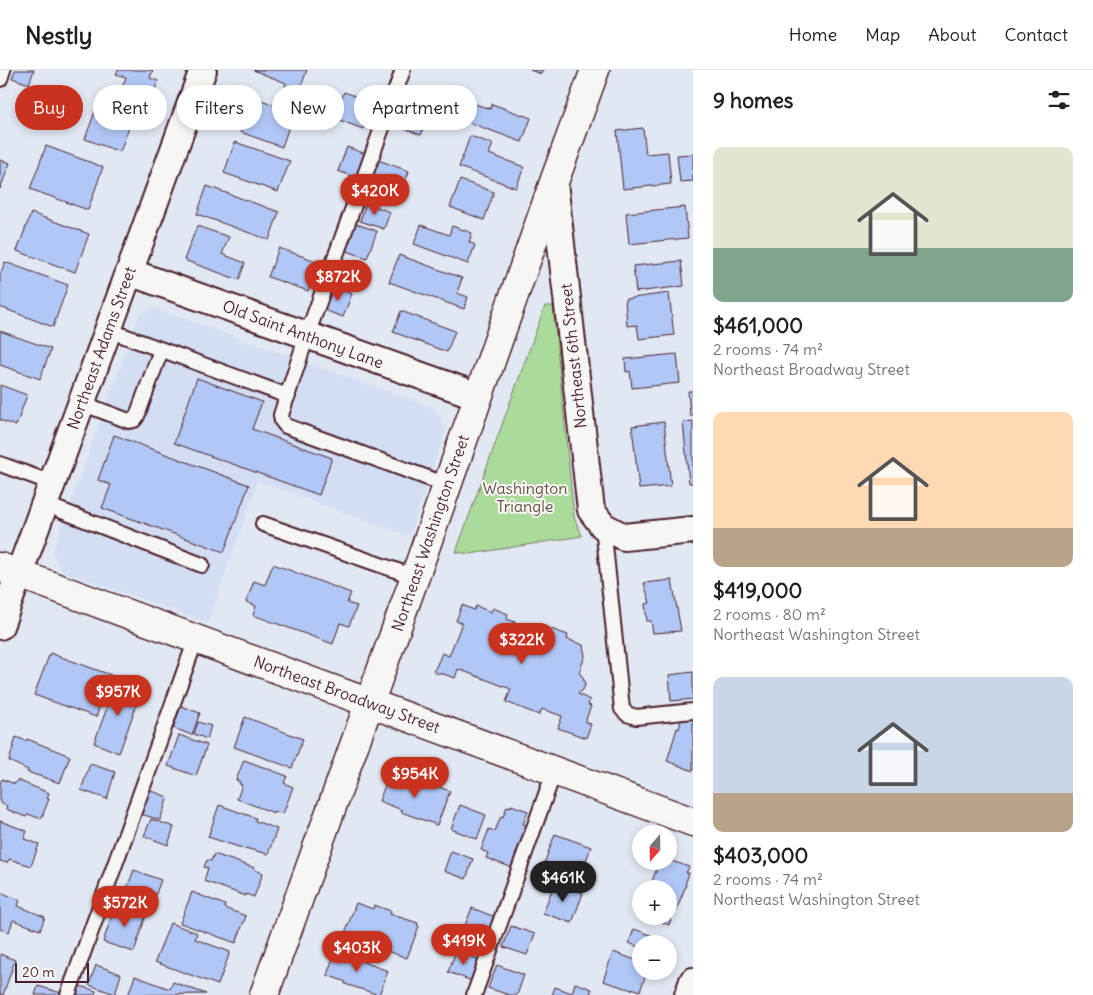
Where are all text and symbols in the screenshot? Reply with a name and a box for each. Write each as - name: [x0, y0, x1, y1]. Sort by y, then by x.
- text: Nestly: [25, 20, 92, 50]
- text: Home: [789, 23, 837, 46]
- text: Map: [865, 23, 900, 46]
- text: About: [928, 23, 976, 46]
- text: Contact: [1004, 23, 1068, 46]
- chip: Buy: [15, 85, 83, 130]
- chip: Rent: [93, 85, 167, 130]
- chip: Filters: [177, 85, 262, 130]
- chip: New: [272, 85, 344, 130]
- chip: Apartment: [354, 85, 477, 130]
- icon: filters: [1045, 86, 1073, 114]
- text: 9 homes: [713, 87, 793, 114]
- pin: $420K: [340, 174, 410, 216]
- icon: home: [848, 179, 938, 269]
- text: $420K: [351, 180, 399, 200]
- pin: $872K: [303, 260, 373, 302]
- street label: Northeast Adams Street: [62, 263, 140, 432]
- text: $872K: [316, 266, 360, 286]
- street label: Northeast 6th Street: [555, 282, 591, 429]
- street label: Old Saint Anthony Lane: [220, 296, 386, 372]
- text: $461,000: [713, 312, 803, 339]
- text: 2 rooms · 74 m²: [713, 339, 823, 359]
- text: Northeast Broadway Street: [713, 359, 910, 379]
- street label: Northeast Washington Street: [387, 431, 473, 634]
- icon: home: [848, 444, 938, 534]
- park label: Washington Triangle: [482, 478, 568, 516]
- text: $419,000: [713, 577, 802, 604]
- text: 2 rooms · 80 m²: [713, 604, 826, 624]
- pin: $322K: [487, 622, 557, 665]
- text: Northeast Washington Street: [713, 624, 920, 644]
- text: $322K: [499, 629, 545, 649]
- street label: Northeast Broadway Street: [251, 651, 443, 737]
- pin: $957K: [83, 674, 153, 717]
- text: $957K: [96, 681, 141, 701]
- icon: home: [848, 709, 938, 799]
- pin: $954K: [380, 756, 450, 799]
- text: $954K: [392, 763, 438, 783]
- north arrow: [632, 825, 678, 870]
- map controls: [632, 825, 677, 980]
- text: $403,000: [713, 842, 808, 869]
- pin: $461K: [528, 860, 598, 903]
- text: $461K: [541, 867, 585, 887]
- text: 2 rooms · 74 m²: [713, 869, 823, 889]
- button: +: [632, 880, 677, 925]
- pin: $572K: [90, 886, 160, 928]
- text: Northeast Washington Street: [713, 889, 920, 909]
- text: $572K: [103, 892, 147, 912]
- pin: $419K: [429, 924, 499, 966]
- pin: $403K: [322, 930, 392, 973]
- text: $419K: [442, 930, 486, 950]
- button: −: [632, 935, 677, 980]
- text: $403K: [333, 937, 381, 957]
- scale bar: [15, 960, 89, 983]
- text: 20 m: [22, 963, 55, 981]

